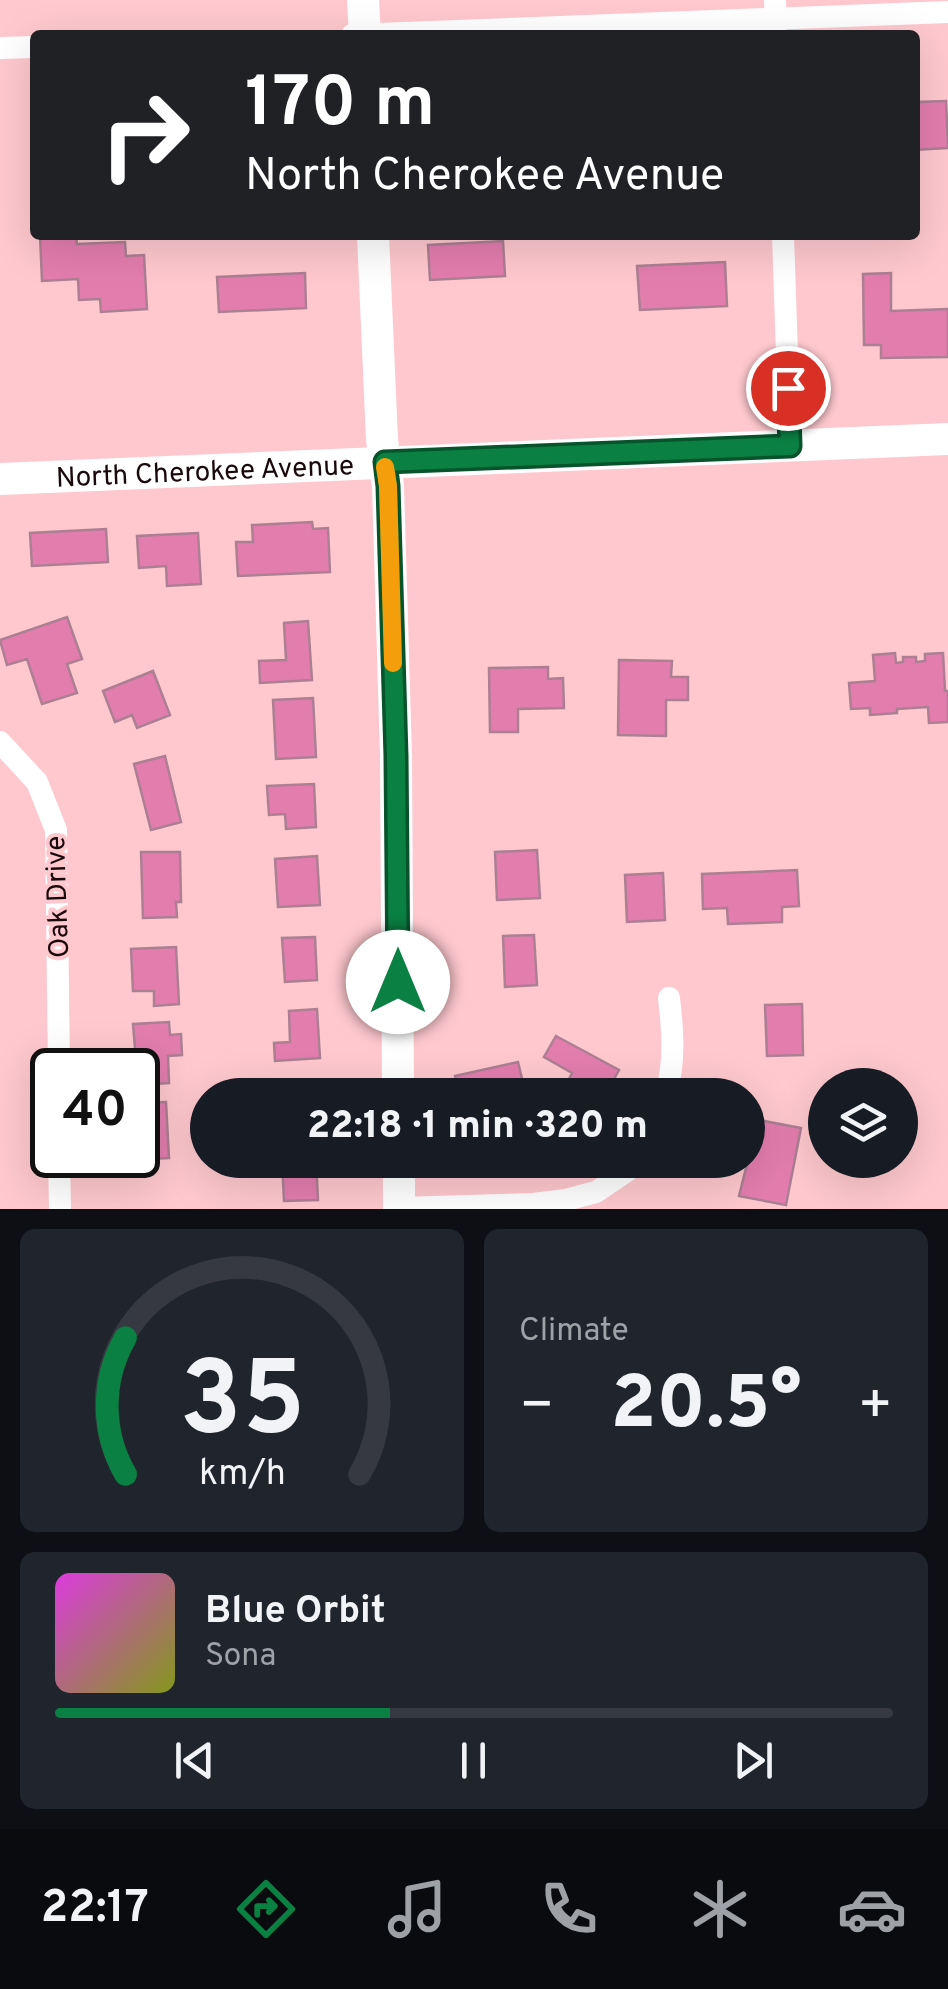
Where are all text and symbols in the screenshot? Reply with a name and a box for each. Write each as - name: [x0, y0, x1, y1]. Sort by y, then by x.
- text: 170 m: [245, 62, 435, 151]
- icon: right: [80, 70, 210, 200]
- text: North Cherokee Avenue: [245, 149, 724, 206]
- pin: [746, 346, 831, 431]
- icon: arrive: [761, 361, 816, 416]
- street label: North Cherokee Avenue: [55, 449, 355, 498]
- street label: Oak Drive: [39, 835, 79, 959]
- position arrow: [346, 930, 450, 1034]
- speed limit sign: 40: [30, 1048, 160, 1178]
- map controls: [808, 1068, 918, 1178]
- button: layers: [808, 1068, 918, 1178]
- text: 22:18 · 1 min · 320 m: [307, 1103, 648, 1152]
- text: Climate: [519, 1312, 629, 1352]
- text: 35: [179, 1340, 305, 1472]
- text: 20.5°: [610, 1360, 802, 1455]
- text: −: [519, 1373, 554, 1443]
- text: +: [858, 1373, 893, 1443]
- text: km/h: [199, 1452, 285, 1498]
- text: Blue Orbit: [205, 1588, 386, 1637]
- text: Sona: [205, 1637, 276, 1677]
- icon: previous: [167, 1733, 222, 1788]
- icon: pause: [446, 1733, 501, 1788]
- icon: next: [726, 1733, 781, 1788]
- icon: directions: [231, 1874, 301, 1944]
- icon: music: [382, 1874, 452, 1944]
- icon: phone: [534, 1874, 604, 1944]
- icon: climate: [685, 1874, 755, 1944]
- icon: car: [837, 1874, 907, 1944]
- text: 22:17: [41, 1881, 149, 1938]

